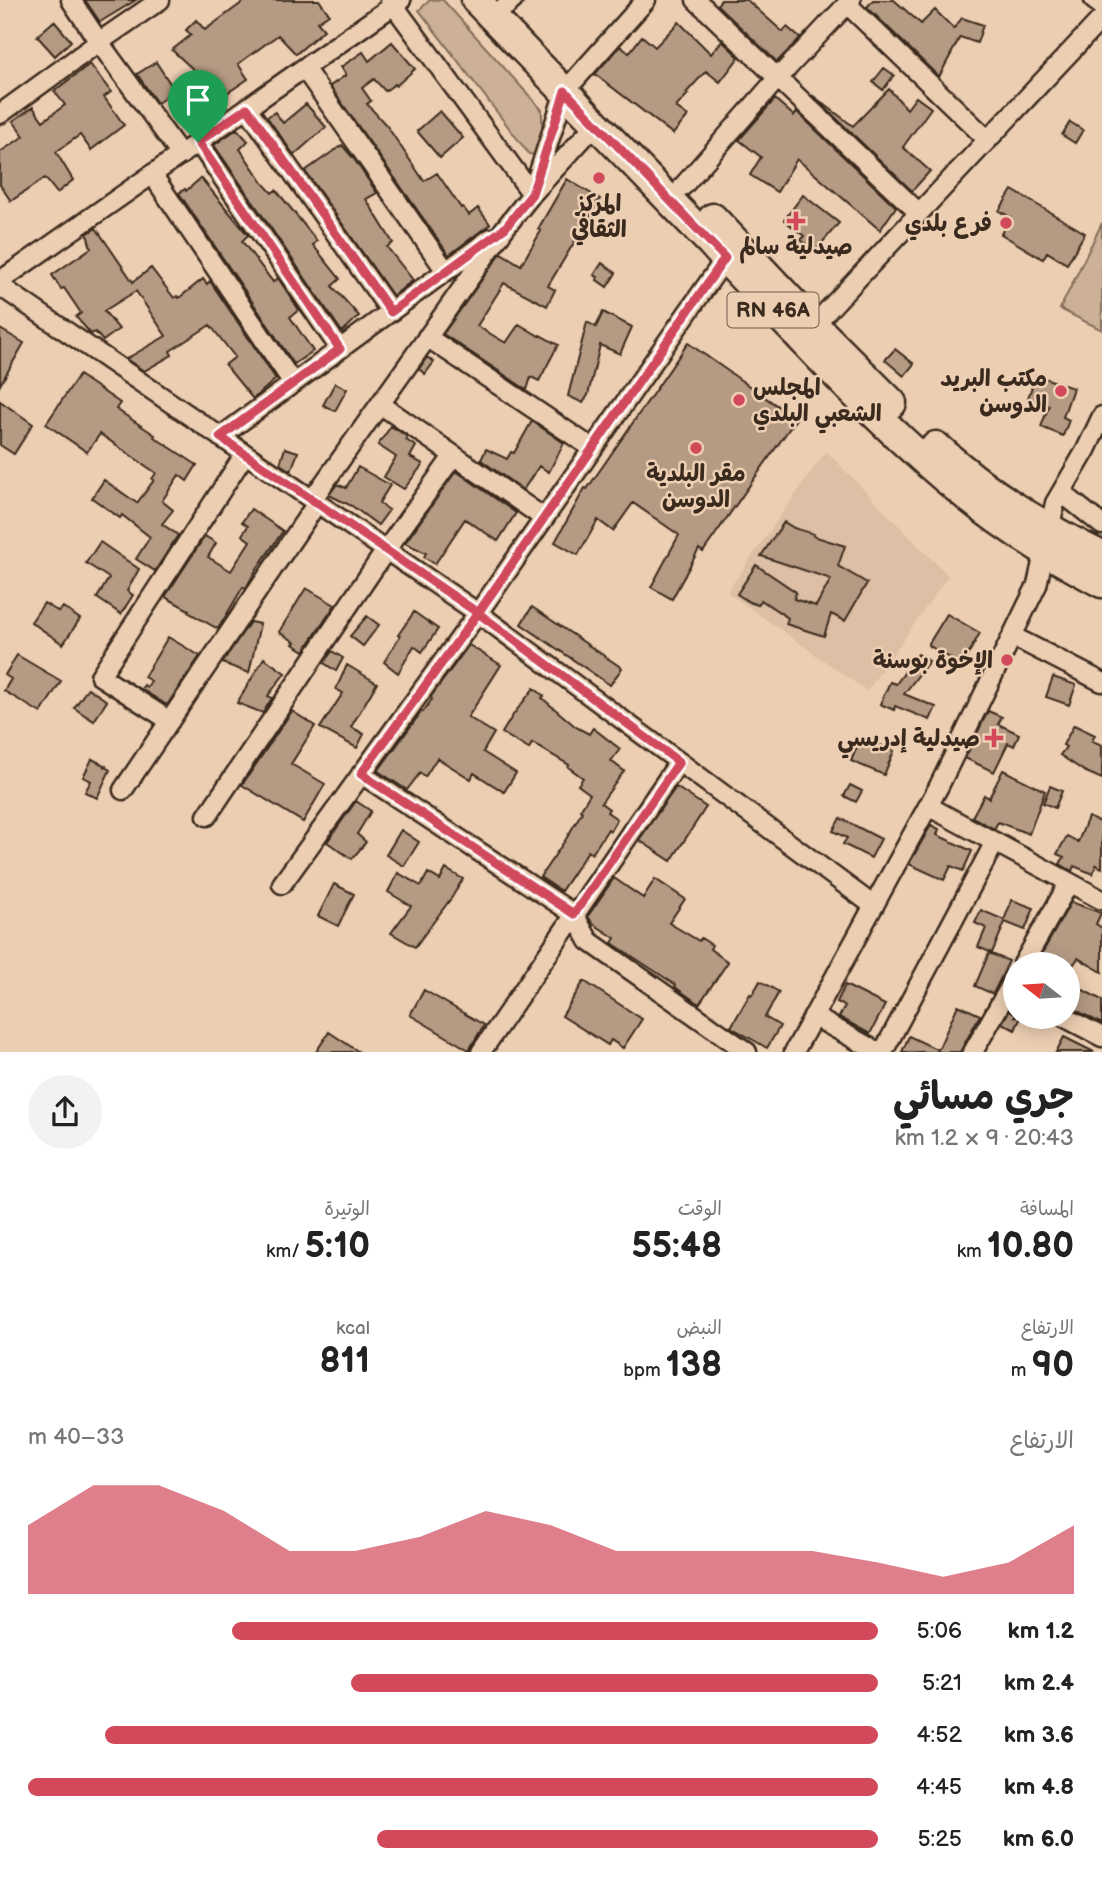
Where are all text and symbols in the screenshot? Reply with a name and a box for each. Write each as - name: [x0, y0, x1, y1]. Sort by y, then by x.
- pin: [168, 70, 228, 142]
- icon: arrive: [179, 81, 217, 119]
- marker: المركز الثقافي: [591, 170, 607, 186]
- place label: المركز الثقافي: [571, 190, 627, 246]
- place label: فرع بلدي: [905, 210, 992, 241]
- marker: صيدلية سالم: [788, 213, 804, 229]
- marker: فرع بلدي: [998, 215, 1014, 231]
- place label: صيدلية سالم: [739, 233, 853, 264]
- road number: RN 46A: [728, 292, 818, 328]
- place label: مكتب البريد الدوسن: [940, 365, 1047, 419]
- place label: المجلس الشعبي البلدي: [753, 374, 882, 434]
- marker: مكتب البريد الدوسن: [1053, 383, 1069, 399]
- marker: المجلس الشعبي البلدي: [731, 392, 747, 408]
- marker: مقر البلدية الدوسن: [688, 440, 704, 456]
- place label: مقر البلدية الدوسن: [646, 460, 746, 514]
- place label: الإخوة بوسنة: [873, 647, 993, 675]
- marker: الإخوة بوسنة: [999, 652, 1015, 668]
- place label: صيدلية إدريسي: [837, 725, 980, 759]
- marker: صيدلية إدريسي: [986, 730, 1002, 746]
- north arrow: [1003, 952, 1080, 1029]
- map controls: [1003, 952, 1080, 1029]
- button: share: [28, 1075, 102, 1149]
- text: جري مسائي: [893, 1075, 1074, 1120]
- text: 20:43 · 9 × 1.2 km: [895, 1124, 1074, 1152]
- text: الوتيرة: [324, 1198, 370, 1221]
- text: الوقت: [678, 1198, 722, 1221]
- text: المسافة: [1020, 1198, 1074, 1221]
- text: 5:10: [305, 1225, 370, 1268]
- text: 55:48: [632, 1225, 722, 1268]
- text: 10.80: [987, 1225, 1074, 1268]
- text: /km: [266, 1240, 305, 1263]
- text: km: [957, 1240, 987, 1263]
- text: kcal: [336, 1317, 370, 1340]
- text: النبض: [677, 1317, 722, 1340]
- text: الارتفاع: [1021, 1317, 1074, 1340]
- text: 811: [319, 1340, 370, 1383]
- text: 138: [666, 1344, 722, 1387]
- text: 90: [1032, 1344, 1074, 1387]
- text: bpm: [623, 1359, 666, 1382]
- text: m: [1011, 1359, 1032, 1382]
- text: 33–40 m: [28, 1423, 124, 1451]
- text: الارتفاع: [1010, 1427, 1074, 1455]
- text: 5:06: [917, 1617, 962, 1645]
- text: 1.2 km: [1008, 1617, 1074, 1645]
- text: 5:21: [922, 1669, 962, 1697]
- text: 2.4 km: [1004, 1669, 1074, 1697]
- text: 4:52: [917, 1721, 962, 1749]
- text: 3.6 km: [1004, 1721, 1074, 1749]
- text: 4:45: [916, 1773, 962, 1801]
- text: 4.8 km: [1004, 1773, 1074, 1801]
- text: 5:25: [917, 1825, 962, 1853]
- text: 6.0 km: [1003, 1825, 1074, 1853]

